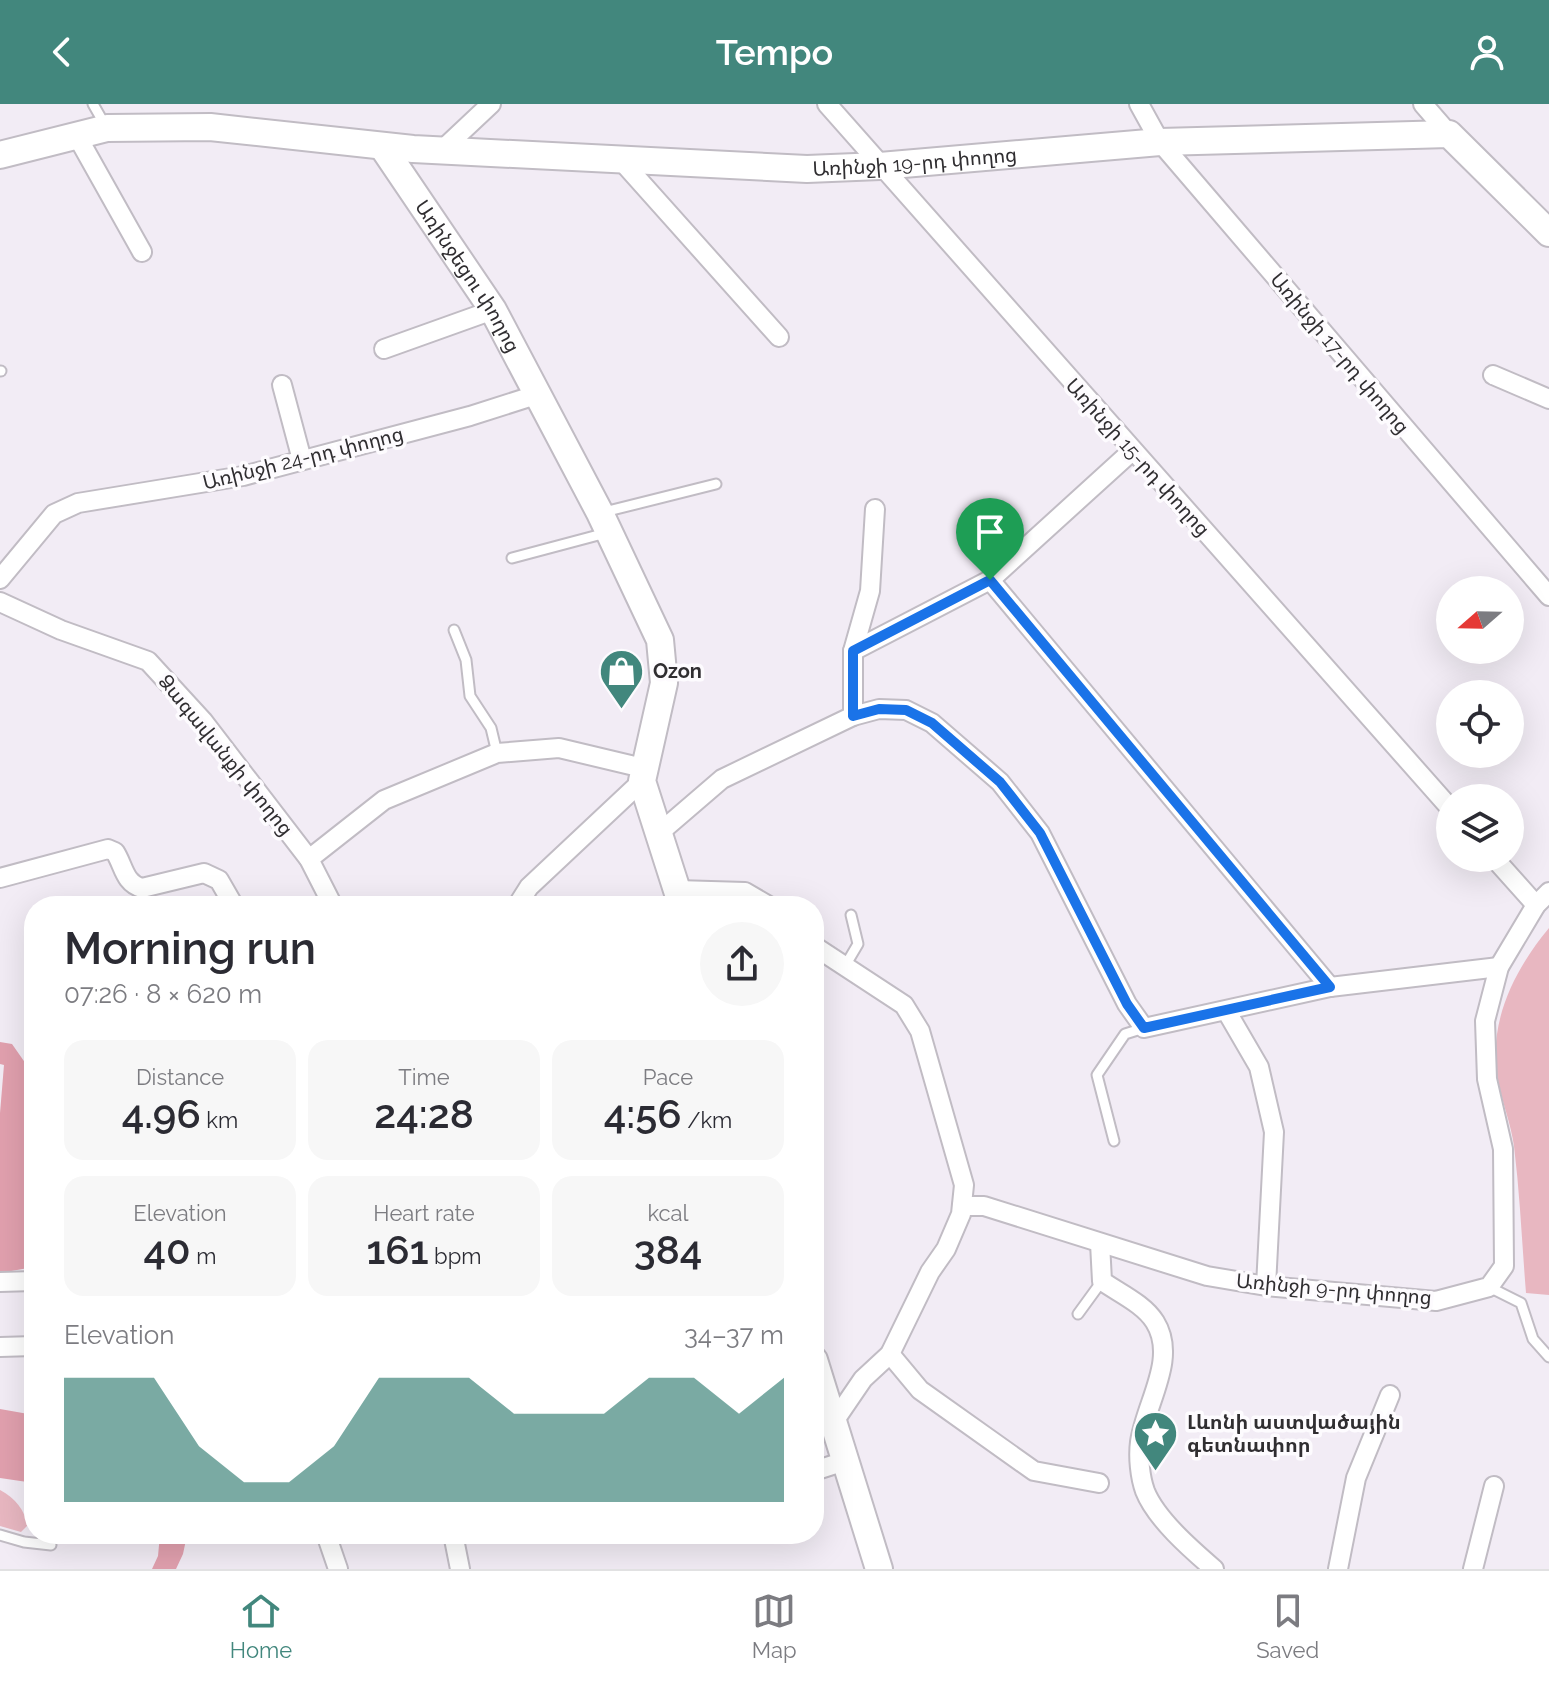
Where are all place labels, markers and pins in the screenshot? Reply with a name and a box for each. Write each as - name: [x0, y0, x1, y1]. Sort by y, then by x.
- pin: [956, 498, 1024, 580]
- shop icon: Ozon: [598, 647, 646, 710]
- place label: Ozon: [653, 659, 702, 683]
- place icon: Լևոնի աստվածային գետնափոր: [1132, 1410, 1180, 1473]
- place label: Լևոնի աստվածային գետնափոր: [1187, 1410, 1401, 1457]

